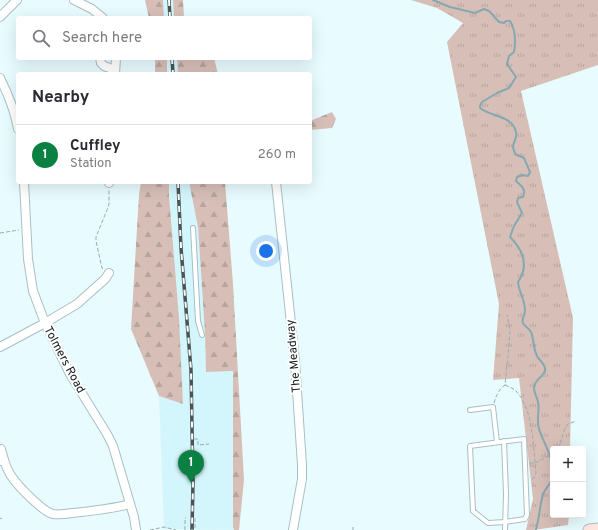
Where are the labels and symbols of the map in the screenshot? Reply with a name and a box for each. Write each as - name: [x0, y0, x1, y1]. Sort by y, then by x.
- your location: [256, 241, 276, 261]
- street label: The Meadway: [283, 319, 305, 393]
- street label: Tolmers Road: [40, 324, 88, 396]
- pin: 1: [178, 450, 204, 483]

